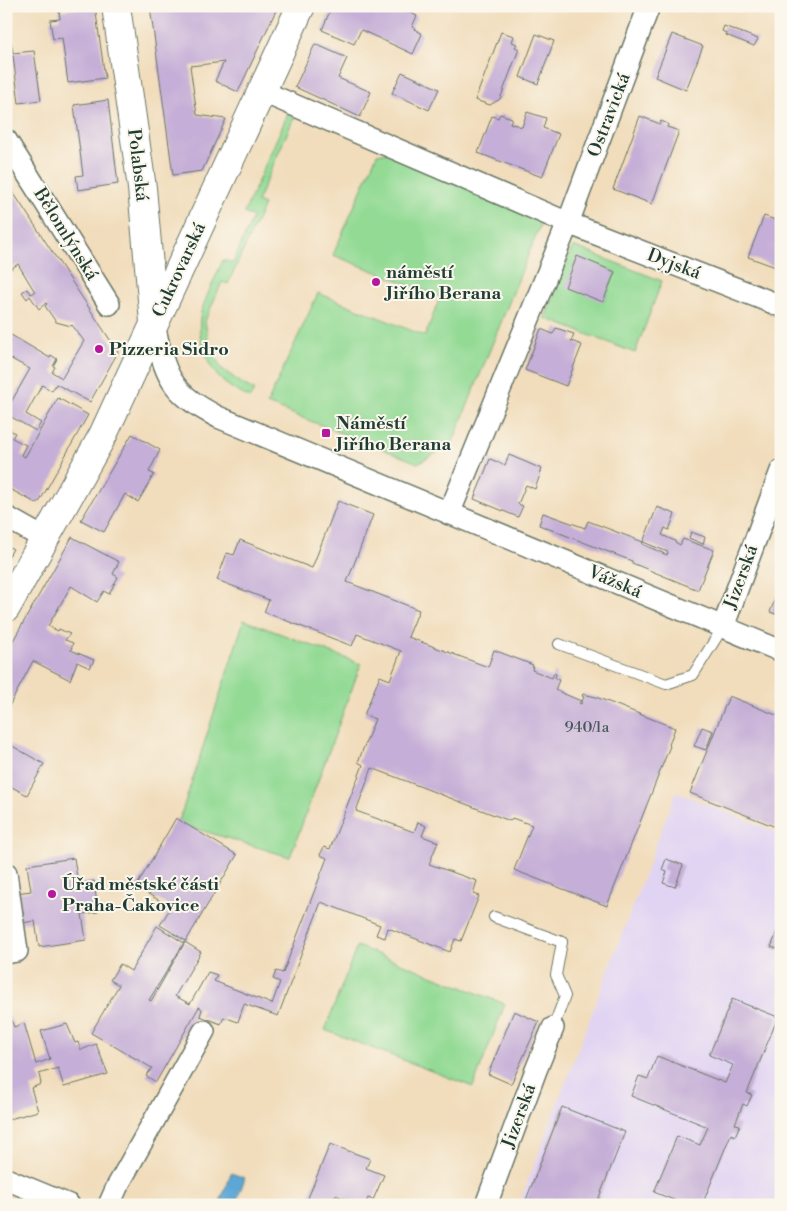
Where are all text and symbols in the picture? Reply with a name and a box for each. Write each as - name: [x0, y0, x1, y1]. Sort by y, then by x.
- street label: Ostravická: [582, 69, 636, 160]
- street label: Polabská: [122, 127, 154, 203]
- street label: Bělomlýnská: [28, 183, 104, 285]
- street label: Cukrovarská: [147, 218, 211, 321]
- street label: Dyjská: [644, 243, 705, 285]
- place label: náměstí Jiřího Berana: [383, 261, 501, 305]
- marker: náměstí Jiřího Berana: [370, 276, 382, 288]
- place label: Pizzeria Sidro: [109, 338, 229, 361]
- marker: Pizzeria Sidro: [93, 343, 105, 355]
- place label: Náměstí Jiřího Berana: [333, 412, 451, 456]
- marker: Náměstí Jiřího Berana: [320, 427, 332, 439]
- street label: Jizerská: [718, 541, 764, 613]
- street label: Vážská: [584, 560, 646, 604]
- house number: 940/1a: [565, 718, 610, 737]
- place label: Úřad městské části Praha-Čakovice: [62, 873, 219, 917]
- marker: Úřad městské části Praha-Čakovice: [46, 888, 58, 900]
- street label: Jizerská: [496, 1080, 542, 1152]

